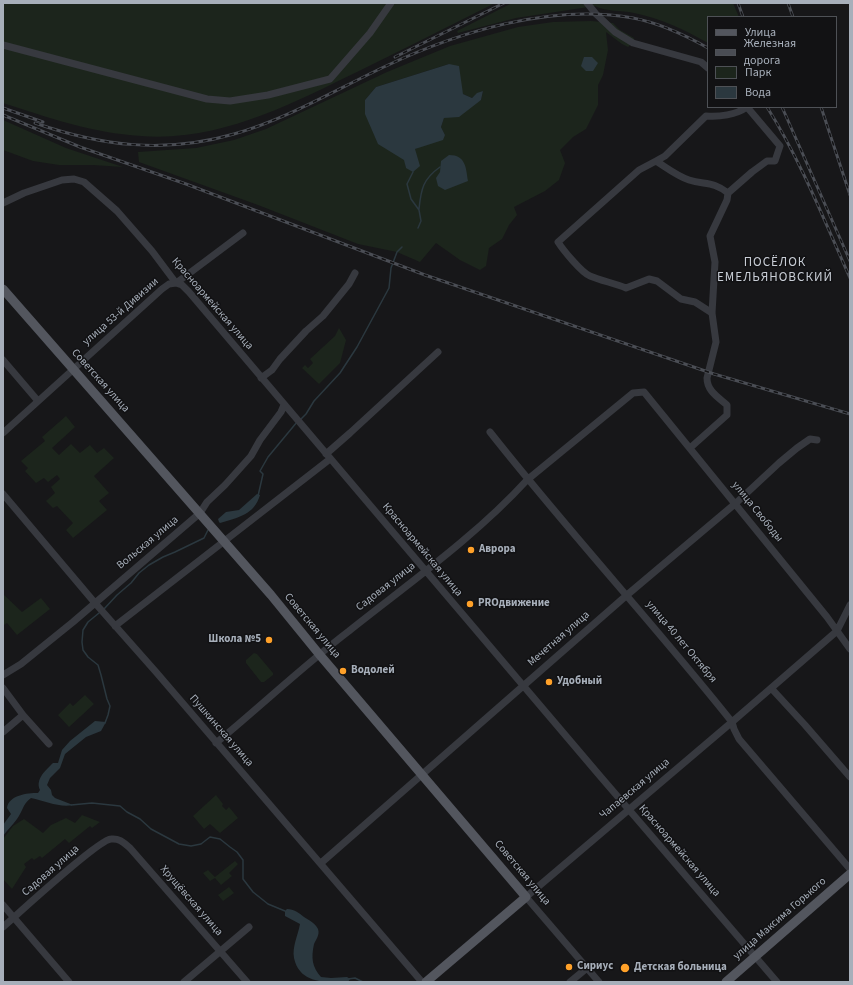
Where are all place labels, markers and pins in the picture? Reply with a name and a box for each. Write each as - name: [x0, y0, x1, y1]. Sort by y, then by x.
- place label: Аврора: [479, 543, 515, 557]
- marker: Аврора: [466, 545, 476, 555]
- place label: PROдвижение: [478, 597, 550, 611]
- marker: PROдвижение: [465, 599, 475, 609]
- place label: Школа №5: [208, 633, 261, 647]
- marker: Школа №5: [264, 635, 274, 645]
- place label: Водолей: [351, 664, 395, 678]
- marker: Водолей: [338, 666, 348, 676]
- place label: Удобный: [557, 675, 602, 689]
- marker: Удобный: [544, 677, 554, 687]
- place label: Сириус: [577, 960, 613, 974]
- place label: Детская больница: [634, 961, 727, 975]
- marker: Сириус: [564, 962, 574, 972]
- marker: Детская больница: [619, 962, 631, 974]

